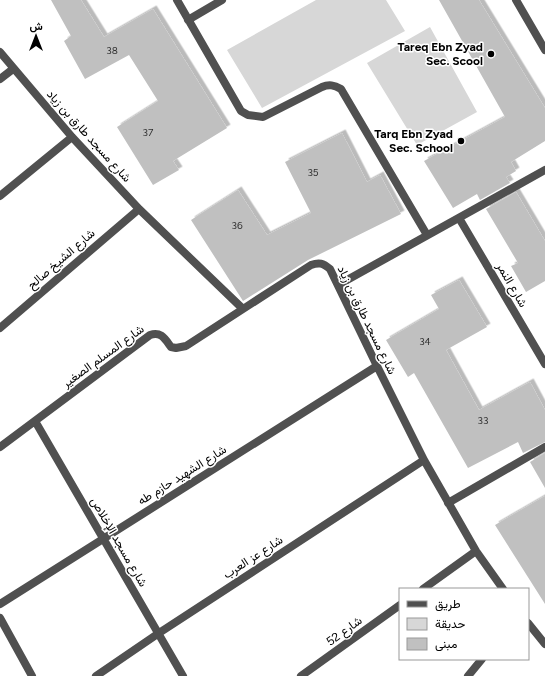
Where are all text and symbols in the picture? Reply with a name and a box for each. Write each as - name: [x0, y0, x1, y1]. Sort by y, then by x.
- north arrow: [16, 16, 56, 56]
- text: ش: [29, 20, 43, 33]
- place label: Tareq Ebn Zyad Sec. Scool: [397, 40, 483, 68]
- house number: 38: [106, 44, 118, 57]
- marker: Tareq Ebn Zyad Sec. Scool: [486, 49, 496, 59]
- street label: شارع مسجد طارق بن زياد: [42, 87, 134, 186]
- house number: 37: [143, 126, 154, 139]
- place label: Tarq Ebn Zyad Sec. School: [374, 127, 453, 155]
- marker: Tarq Ebn Zyad Sec. School: [456, 136, 466, 146]
- house number: 35: [307, 166, 319, 179]
- house number: 36: [231, 219, 243, 232]
- street label: شارع الشيخ صالح: [24, 226, 99, 294]
- street label: شارع النمر: [491, 259, 530, 311]
- street label: شارع مسجد طارق بن زياد: [333, 263, 399, 377]
- street label: شارع المسلم الصغير: [59, 322, 148, 393]
- house number: 34: [419, 335, 431, 348]
- house number: 33: [478, 414, 488, 427]
- street label: شارع الشهيد حازم طه: [135, 442, 230, 510]
- street label: شارع مسجد الإخلاص: [86, 495, 150, 590]
- street label: شارع عز العرب: [221, 533, 287, 583]
- legend: [399, 588, 529, 660]
- text: طريق: [435, 597, 461, 612]
- street label: شارع 52: [323, 613, 366, 650]
- text: حديقة: [435, 617, 465, 631]
- text: مبنى: [435, 637, 457, 652]

